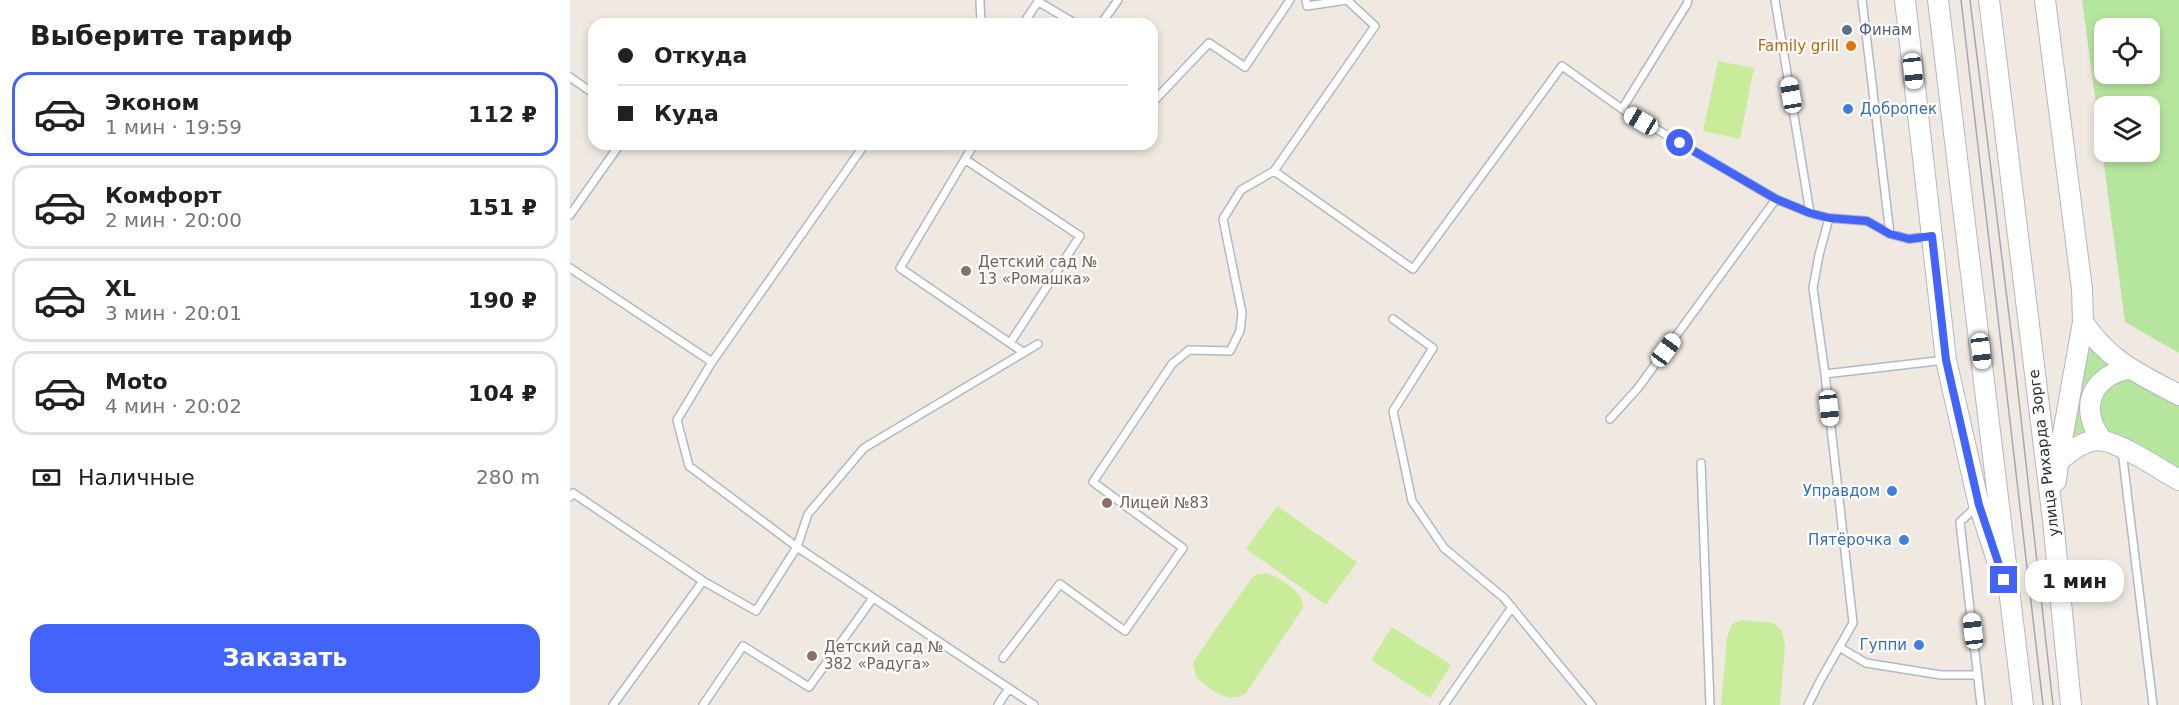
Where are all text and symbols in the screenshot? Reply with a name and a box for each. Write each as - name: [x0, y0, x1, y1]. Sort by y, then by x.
- map controls: [2094, 18, 2160, 162]
- button: locate: [2094, 18, 2160, 84]
- text: Выберите тариф: [30, 20, 293, 51]
- place label: Финам: [1859, 21, 1912, 39]
- marker: Финам: [1840, 23, 1854, 37]
- place label: Family grill: [1758, 37, 1839, 55]
- marker: Family grill: [1844, 39, 1858, 53]
- text: Откуда: [654, 43, 747, 68]
- car: [1902, 52, 1924, 90]
- car: [1779, 76, 1803, 114]
- icon: car: [33, 87, 87, 141]
- text: Эконом: [105, 90, 200, 115]
- button: layers: [2094, 96, 2160, 162]
- place label: Добропек: [1860, 100, 1937, 118]
- text: Куда: [654, 101, 719, 126]
- text: 112 ₽: [468, 102, 537, 127]
- marker: Добропек: [1841, 102, 1855, 116]
- car: [1621, 104, 1661, 138]
- text: 1 мин · 19:59: [105, 115, 242, 139]
- route start: [1666, 129, 1693, 156]
- icon: car: [33, 180, 87, 234]
- text: Комфорт: [105, 183, 222, 208]
- text: 151 ₽: [468, 195, 537, 220]
- text: 2 мин · 20:00: [105, 208, 242, 232]
- place label: Детский сад № 13 «Ромашка»: [978, 253, 1097, 288]
- marker: Детский сад № 13 «Ромашка»: [959, 264, 973, 278]
- icon: car: [33, 273, 87, 327]
- text: XL: [105, 276, 136, 301]
- text: 190 ₽: [468, 288, 537, 313]
- text: 3 мин · 20:01: [105, 301, 242, 325]
- car: [1648, 330, 1684, 370]
- car: [1970, 332, 1992, 370]
- icon: car: [33, 366, 87, 420]
- street label: улица Рихарда Зорге: [2025, 368, 2063, 538]
- text: Moto: [105, 369, 168, 394]
- text: 104 ₽: [468, 381, 537, 406]
- car: [1818, 389, 1840, 427]
- text: 4 мин · 20:02: [105, 394, 242, 418]
- icon: cash: [30, 461, 63, 494]
- text: Наличные: [78, 465, 195, 490]
- text: 280 m: [476, 465, 540, 489]
- place label: Управдом: [1803, 482, 1880, 500]
- marker: Управдом: [1885, 484, 1899, 498]
- place label: Лицей №83: [1119, 494, 1209, 512]
- marker: Лицей №83: [1100, 496, 1114, 510]
- place label: Пятёрочка: [1808, 531, 1892, 549]
- marker: Пятёрочка: [1897, 533, 1911, 547]
- callout: 1 мин: [2025, 559, 2124, 601]
- route end: [1990, 566, 2017, 593]
- text: 1 мин: [2042, 569, 2107, 593]
- car: [1962, 612, 1984, 650]
- button: Заказать: [30, 624, 540, 693]
- place label: Гуппи: [1860, 636, 1907, 654]
- place label: Детский сад № 382 «Радуга»: [824, 638, 943, 673]
- marker: Гуппи: [1912, 638, 1926, 652]
- marker: Детский сад № 382 «Радуга»: [805, 649, 819, 663]

